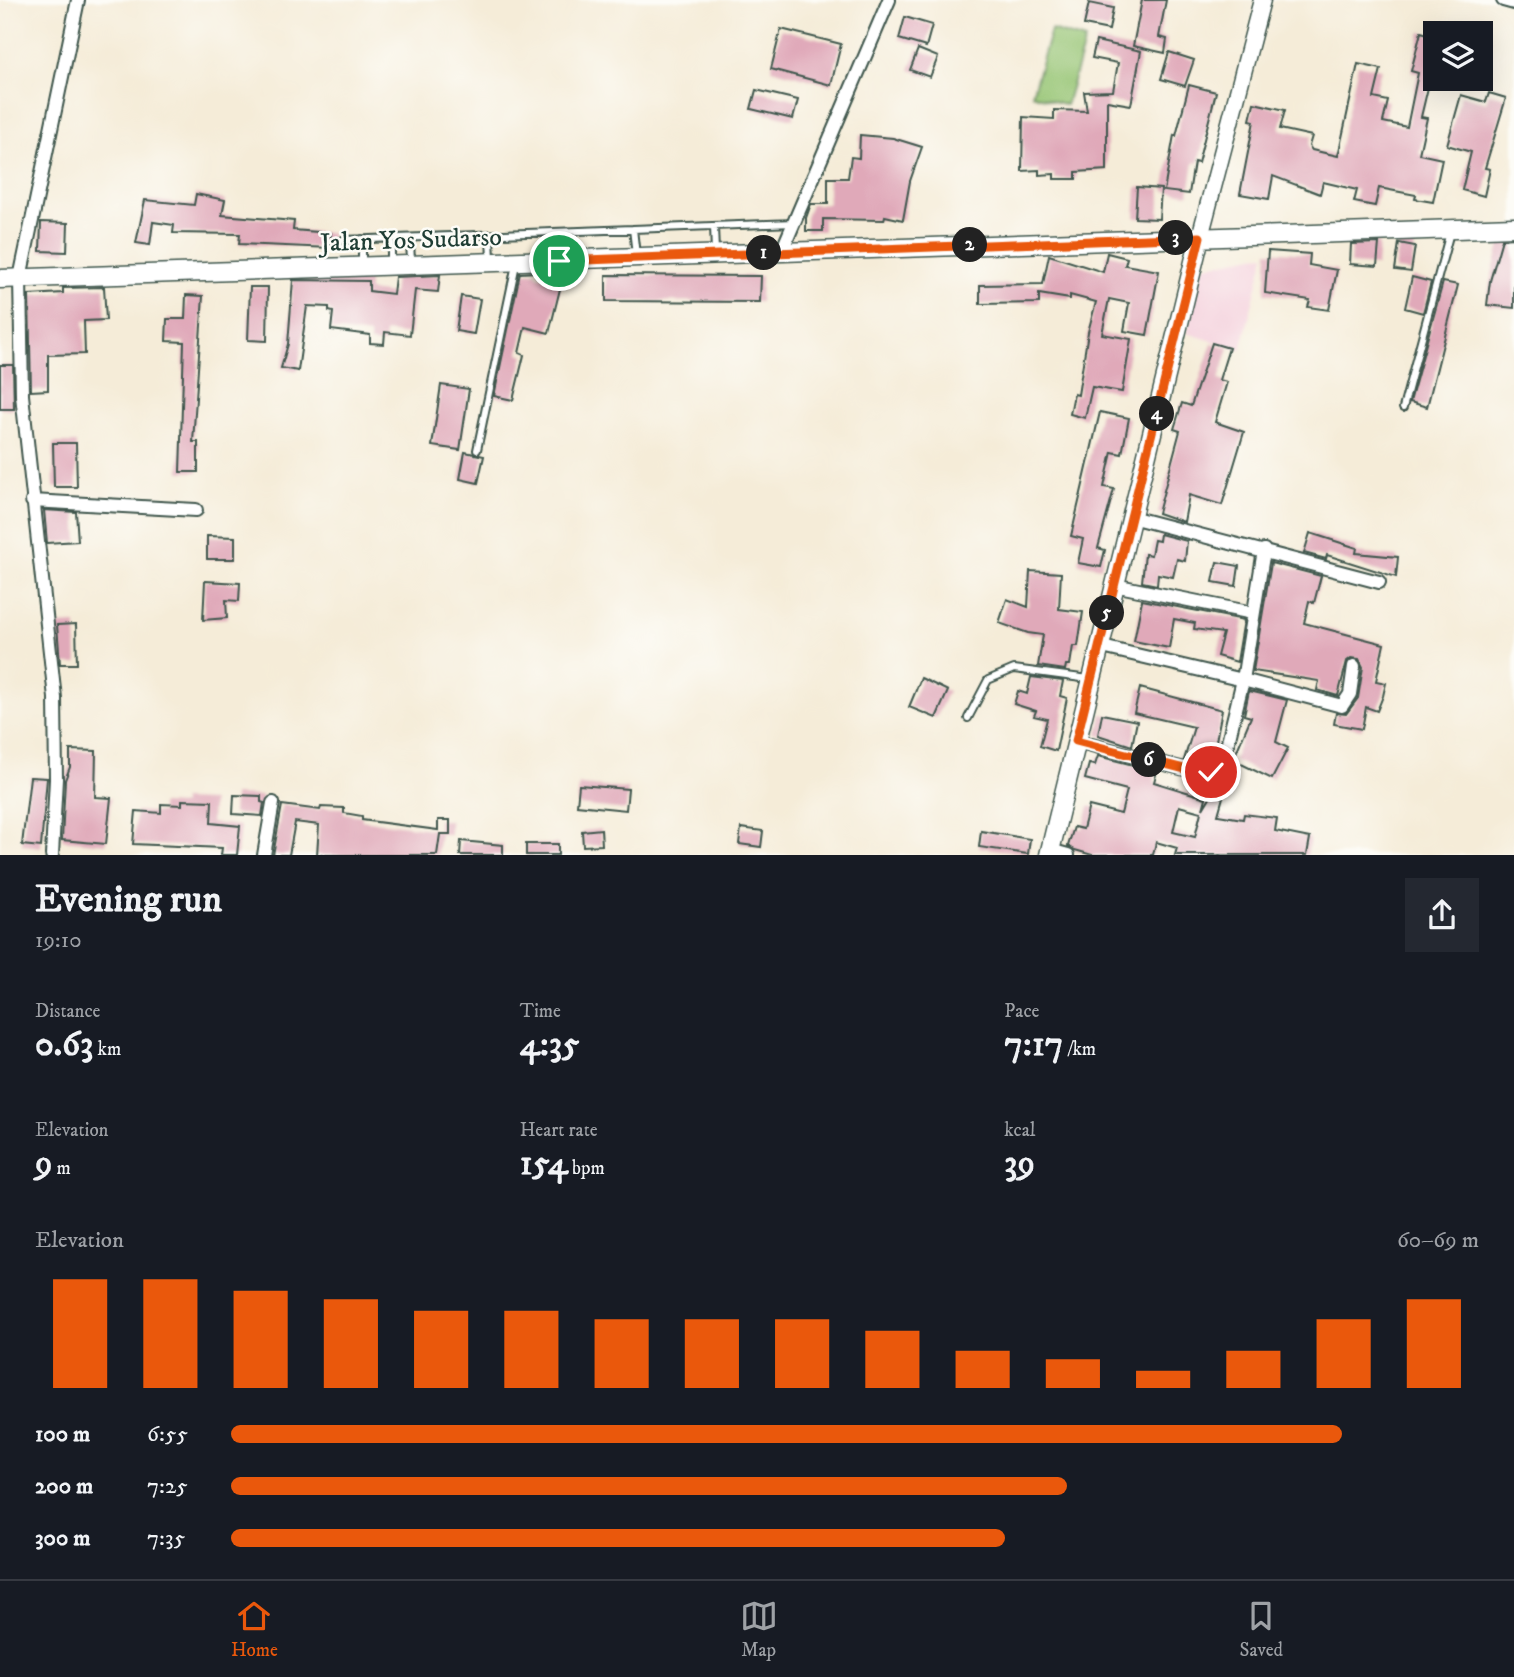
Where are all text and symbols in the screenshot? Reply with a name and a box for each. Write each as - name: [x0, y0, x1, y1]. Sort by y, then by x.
- map controls: [1423, 21, 1493, 91]
- button: layers: [1423, 21, 1493, 91]
- pin: 3: [1158, 220, 1194, 256]
- street label: Jalan Yos Sudarso: [318, 221, 502, 260]
- text: 3: [1172, 226, 1179, 249]
- pin: 2: [953, 228, 988, 262]
- pin: [529, 231, 589, 291]
- text: 2: [965, 233, 974, 256]
- pin: 1: [746, 236, 782, 270]
- text: 1: [760, 241, 767, 264]
- icon: arrive: [540, 242, 578, 280]
- pin: 4: [1140, 396, 1174, 432]
- text: 4: [1151, 402, 1162, 425]
- pin: 5: [1090, 596, 1124, 630]
- text: 5: [1102, 601, 1111, 624]
- pin: 6: [1132, 742, 1166, 778]
- pin: [1181, 742, 1241, 802]
- text: 6: [1144, 748, 1153, 771]
- icon: check: [1192, 753, 1230, 791]
- text: Evening run: [35, 876, 222, 924]
- button: share: [1405, 878, 1479, 952]
- text: 19:10: [35, 926, 82, 955]
- text: Distance: [35, 1000, 100, 1023]
- text: Time: [520, 1000, 561, 1023]
- text: Pace: [1004, 1000, 1039, 1023]
- text: 0.63: [35, 1023, 93, 1067]
- text: 4:35: [520, 1023, 579, 1067]
- text: 7:17: [1004, 1023, 1063, 1067]
- text: km: [93, 1038, 121, 1061]
- text: /km: [1063, 1038, 1096, 1061]
- text: Elevation: [35, 1119, 109, 1142]
- text: Heart rate: [520, 1119, 598, 1142]
- text: kcal: [1004, 1119, 1036, 1142]
- text: 9: [35, 1142, 52, 1186]
- text: 154: [520, 1142, 568, 1186]
- text: 39: [1004, 1142, 1035, 1186]
- text: m: [52, 1157, 71, 1180]
- text: bpm: [568, 1157, 605, 1180]
- text: Elevation: [35, 1226, 124, 1255]
- text: 60–69 m: [1397, 1226, 1479, 1255]
- text: 100 m: [35, 1420, 90, 1449]
- text: 6:55: [147, 1420, 188, 1449]
- text: 200 m: [35, 1472, 93, 1501]
- text: 7:25: [147, 1472, 188, 1501]
- text: 300 m: [35, 1524, 91, 1553]
- text: 7:35: [147, 1524, 185, 1553]
- tab: Home: [231, 1597, 278, 1662]
- tab: Map: [740, 1597, 778, 1662]
- tab: Saved: [1239, 1597, 1283, 1662]

